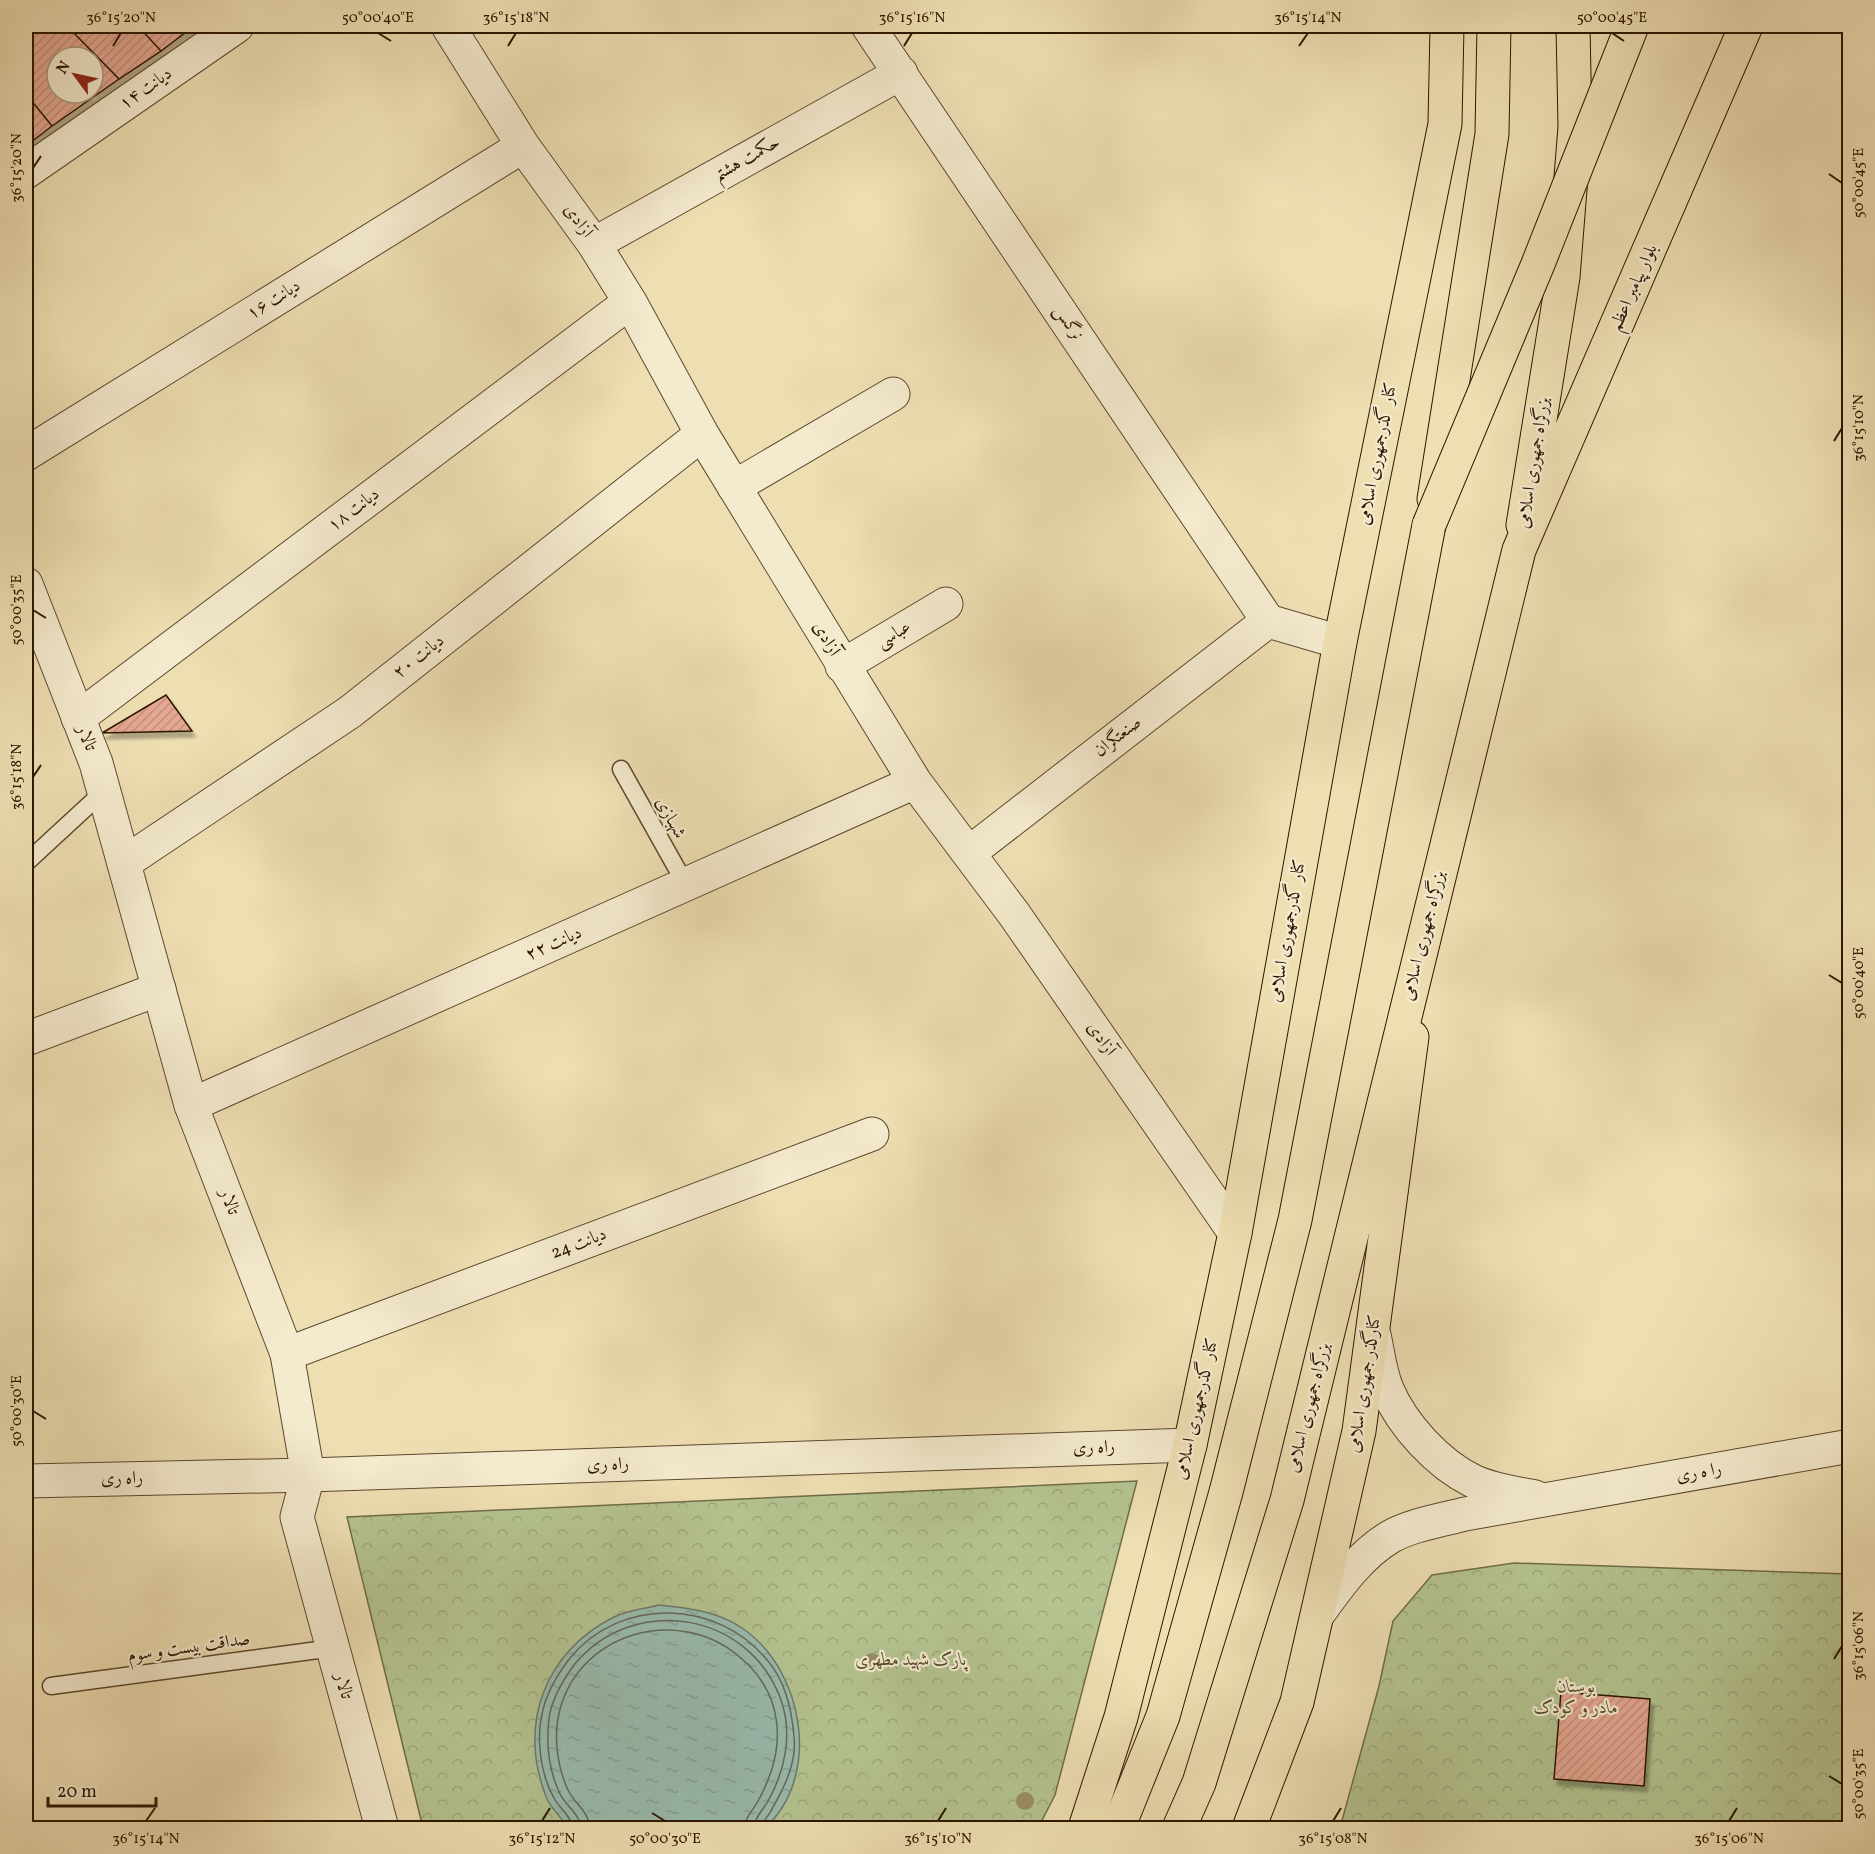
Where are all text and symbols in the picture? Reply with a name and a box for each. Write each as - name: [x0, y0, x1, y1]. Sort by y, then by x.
- text: 36°15'20"N: [86, 8, 156, 29]
- text: 50°00'40"E: [342, 8, 414, 29]
- text: 36°15'18"N: [483, 8, 549, 29]
- text: 36°15'16"N: [879, 8, 945, 29]
- text: 36°15'14"N: [1274, 8, 1342, 29]
- text: 50°00'45"E: [1577, 8, 1647, 29]
- north arrow: [45, 45, 105, 105]
- text: N: [52, 57, 77, 79]
- street label: دیانت ۱۴: [115, 62, 177, 116]
- street label: حکمت هشتم: [709, 130, 787, 191]
- text: 36°15'20"N: [7, 133, 28, 203]
- text: 50°00'45"E: [1849, 148, 1870, 218]
- street label: آزادی: [557, 199, 600, 245]
- street label: بلوار پیامبر اعظم: [1604, 240, 1667, 337]
- street label: دیانت ۱۶: [242, 274, 306, 326]
- street label: نرگس: [1047, 300, 1089, 346]
- street label: کنار گذرجمهوری اسلامی: [1350, 380, 1404, 527]
- text: 36°15'10"N: [1849, 394, 1870, 462]
- street label: بزرگراه جمهوری اسلامی: [1510, 395, 1557, 531]
- street label: دیانت ۱۸: [323, 482, 385, 538]
- text: 50°00'35"E: [7, 574, 28, 646]
- street label: عباسی: [872, 615, 916, 655]
- street label: آزادی: [806, 617, 847, 663]
- street label: دیانت ۲۰: [388, 629, 450, 685]
- street label: صنعتگران: [1089, 711, 1147, 763]
- street label: تالار: [69, 719, 103, 755]
- text: 36°15'18"N: [7, 744, 28, 810]
- street label: شهبازی: [648, 793, 692, 843]
- street label: کنار گذرجمهوری اسلامی: [1261, 857, 1313, 1004]
- street label: بزرگراه جمهوری اسلامی: [1395, 868, 1452, 1003]
- street label: دیانت ۲۲: [522, 921, 586, 967]
- text: 50°00'40"E: [1849, 947, 1870, 1019]
- street label: آزادی: [1080, 1017, 1123, 1063]
- street label: تالار: [212, 1183, 246, 1219]
- street label: دیانت 24: [547, 1222, 611, 1266]
- street label: کنارگذر جمهوری اسلامی: [1340, 1313, 1388, 1455]
- street label: کنار گذرجمهوری اسلامی: [1167, 1335, 1225, 1482]
- street label: بزرگراه جمهوری اسلامی: [1280, 1340, 1337, 1475]
- text: 50°00'30"E: [7, 1375, 28, 1447]
- street label: راه ری: [1072, 1435, 1116, 1461]
- street label: راه ری: [586, 1452, 630, 1478]
- street label: را ه ری: [1674, 1457, 1724, 1489]
- street label: راه ری: [101, 1466, 143, 1492]
- text: 36°15'06"N: [1849, 1611, 1870, 1681]
- street label: صداقت بیست و سوم: [126, 1627, 252, 1671]
- park label: پارک شهید مطهری: [855, 1648, 968, 1673]
- street label: تالار: [327, 1668, 359, 1702]
- park label: بوستان مادر و کودک: [1534, 1675, 1618, 1721]
- text: 50°00'35"E: [1849, 1748, 1870, 1820]
- scale bar: [48, 1770, 156, 1808]
- text: 20 m: [57, 1780, 97, 1805]
- text: 36°15'14"N: [112, 1829, 180, 1850]
- text: 36°15'12"N: [509, 1829, 575, 1850]
- text: 50°00'30"E: [629, 1829, 701, 1850]
- text: 36°15'10"N: [904, 1829, 972, 1850]
- text: 36°15'08"N: [1298, 1829, 1368, 1850]
- text: 36°15'06"N: [1694, 1829, 1764, 1850]

